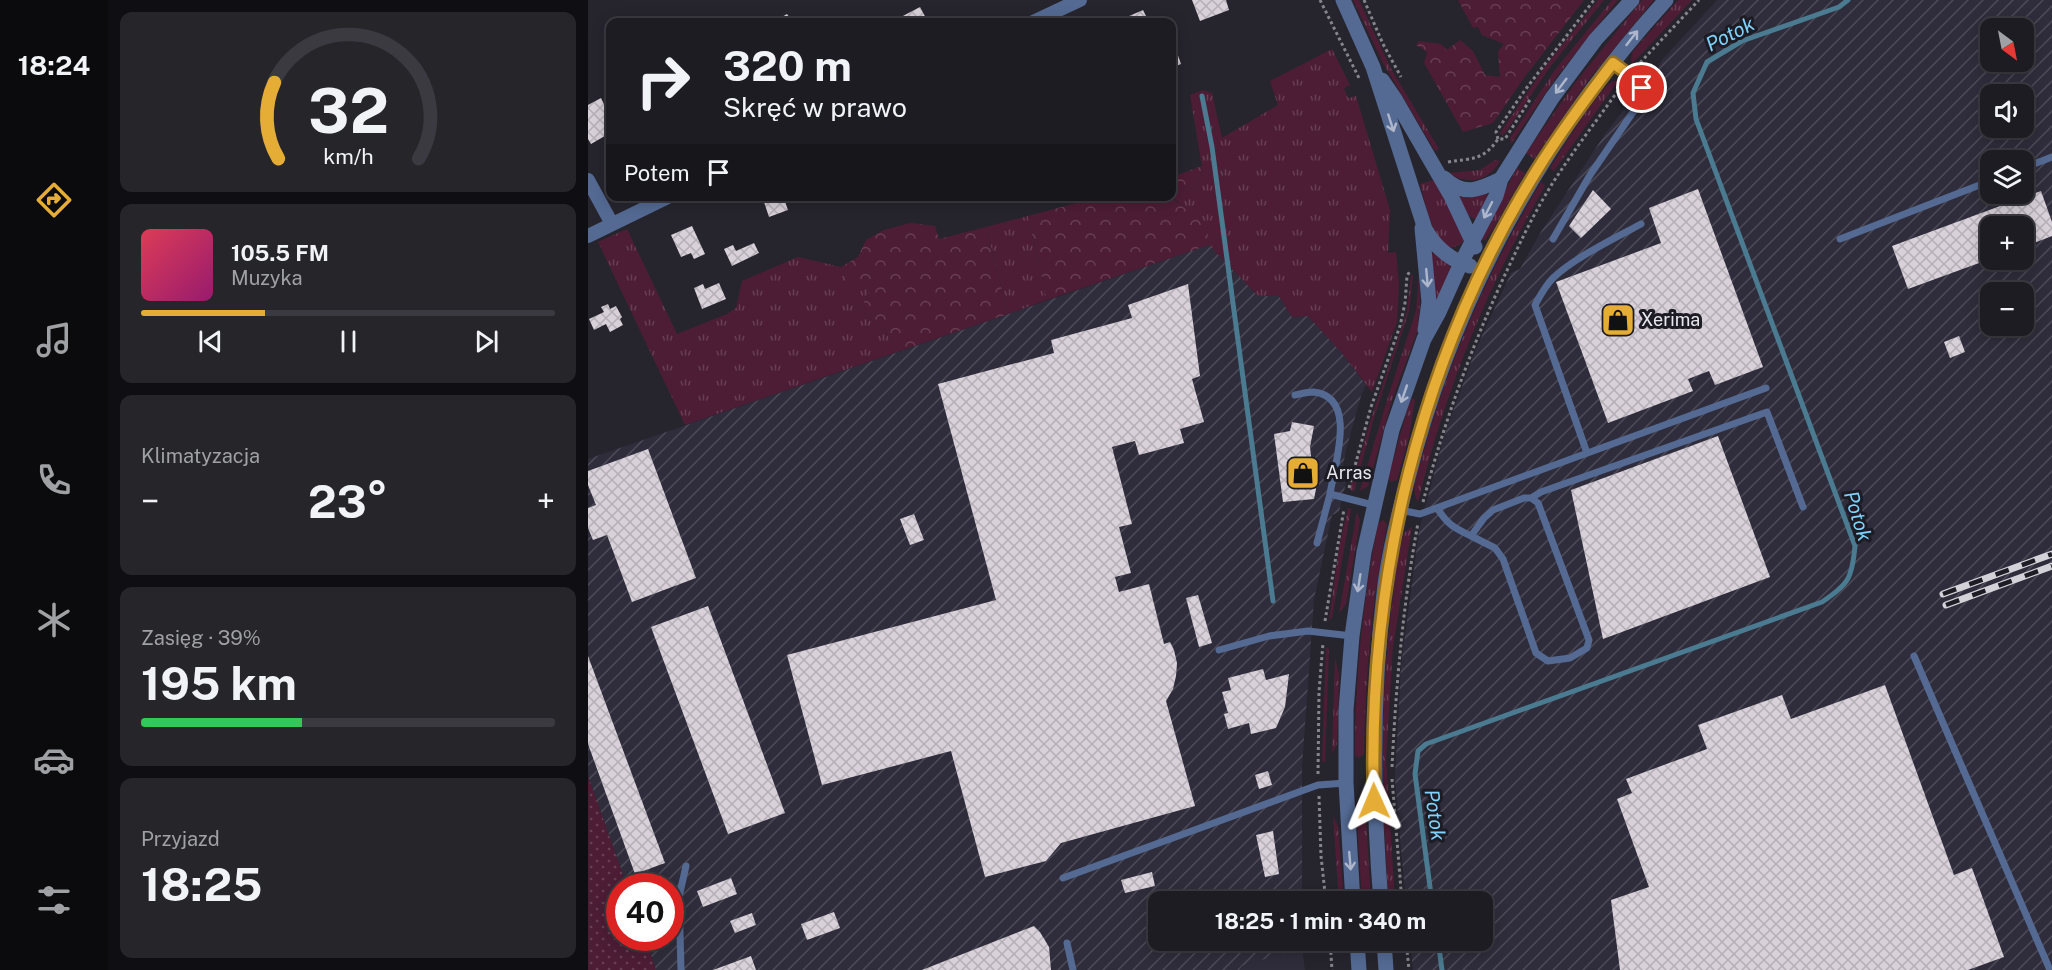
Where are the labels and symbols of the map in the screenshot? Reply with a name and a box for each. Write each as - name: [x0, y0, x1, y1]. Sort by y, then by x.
- water label: Potok: [1702, 12, 1759, 56]
- north arrow: [1980, 18, 2034, 72]
- one-way arrow: [1626, 31, 1639, 47]
- pin: [1616, 62, 1667, 113]
- one-way arrow: [1555, 77, 1568, 93]
- one-way arrow: [1386, 113, 1397, 132]
- one-way arrow: [1482, 201, 1494, 218]
- one-way arrow: [1421, 268, 1432, 288]
- shop icon: Xerima: [1600, 302, 1636, 338]
- place label: Xerima: [1641, 309, 1700, 330]
- one-way arrow: [1398, 384, 1409, 403]
- shop icon: Arras: [1285, 455, 1321, 491]
- place label: Arras: [1326, 462, 1372, 483]
- water label: Potok: [1839, 488, 1877, 544]
- one-way arrow: [1353, 573, 1364, 593]
- position arrow: [1342, 769, 1406, 833]
- water label: Potok: [1420, 788, 1450, 842]
- one-way arrow: [1345, 851, 1356, 871]
- speed limit sign: 40: [606, 873, 684, 951]

